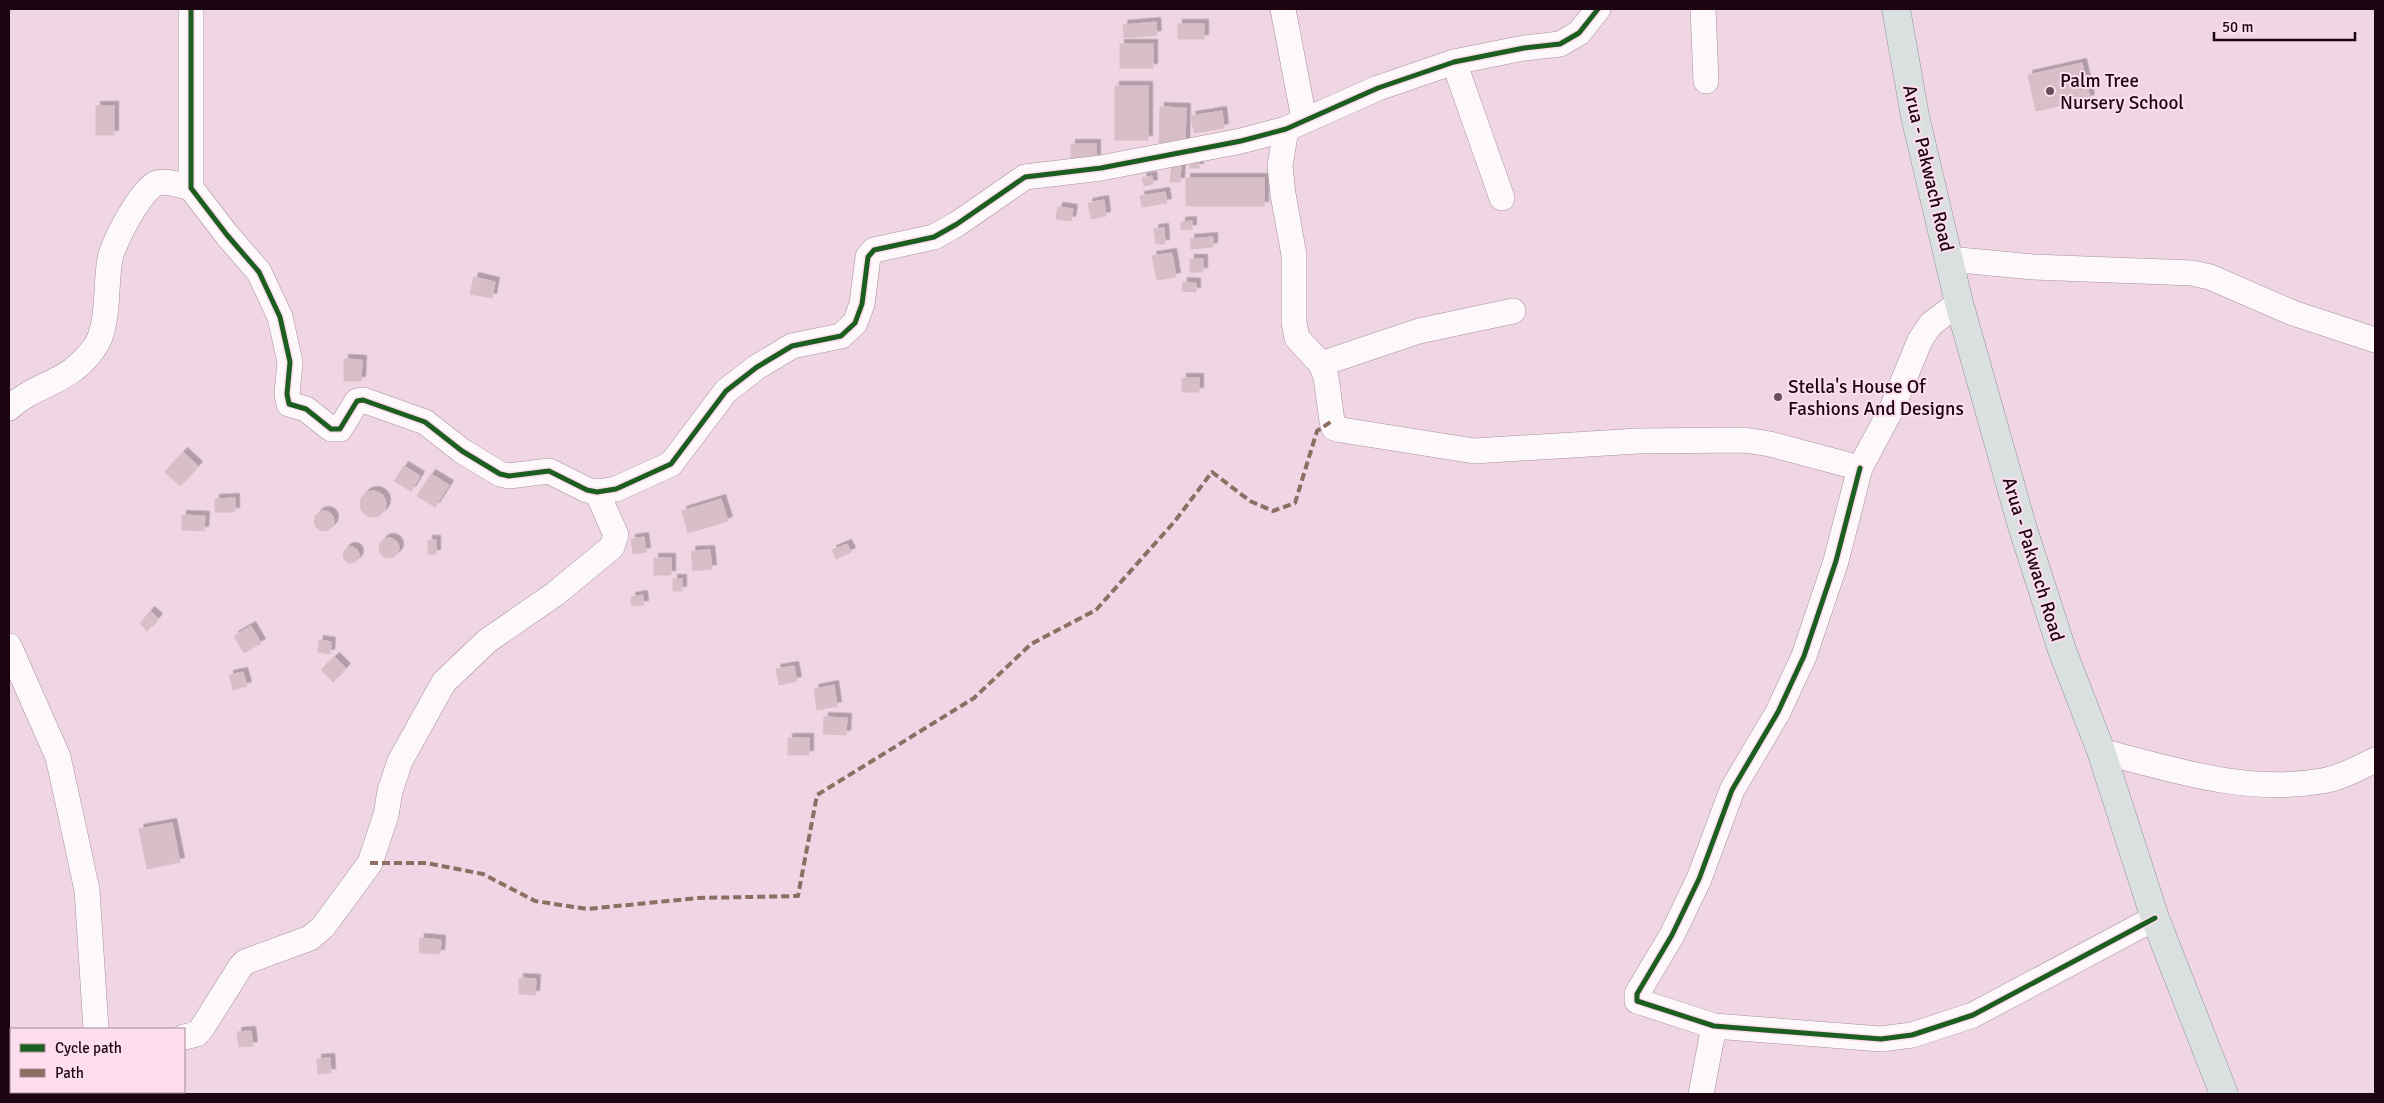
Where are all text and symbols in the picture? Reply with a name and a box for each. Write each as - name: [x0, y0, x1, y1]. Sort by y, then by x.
- scale bar: [2214, 10, 2355, 42]
- text: 50 m: [2222, 18, 2253, 36]
- place label: Palm Tree Nursery School: [2060, 69, 2184, 115]
- street label: Arua - Pakwach Road: [1897, 82, 1959, 254]
- marker: Palm Tree Nursery School: [2044, 85, 2056, 97]
- place label: Stella's House Of Fashions And Designs: [1788, 375, 1964, 421]
- marker: Stella's House Of Fashions And Designs: [1772, 391, 1784, 403]
- street label: Arua - Pakwach Road: [1997, 474, 2069, 644]
- legend: [10, 1028, 185, 1093]
- text: Cycle path: [55, 1039, 122, 1057]
- text: Path: [55, 1064, 84, 1082]

